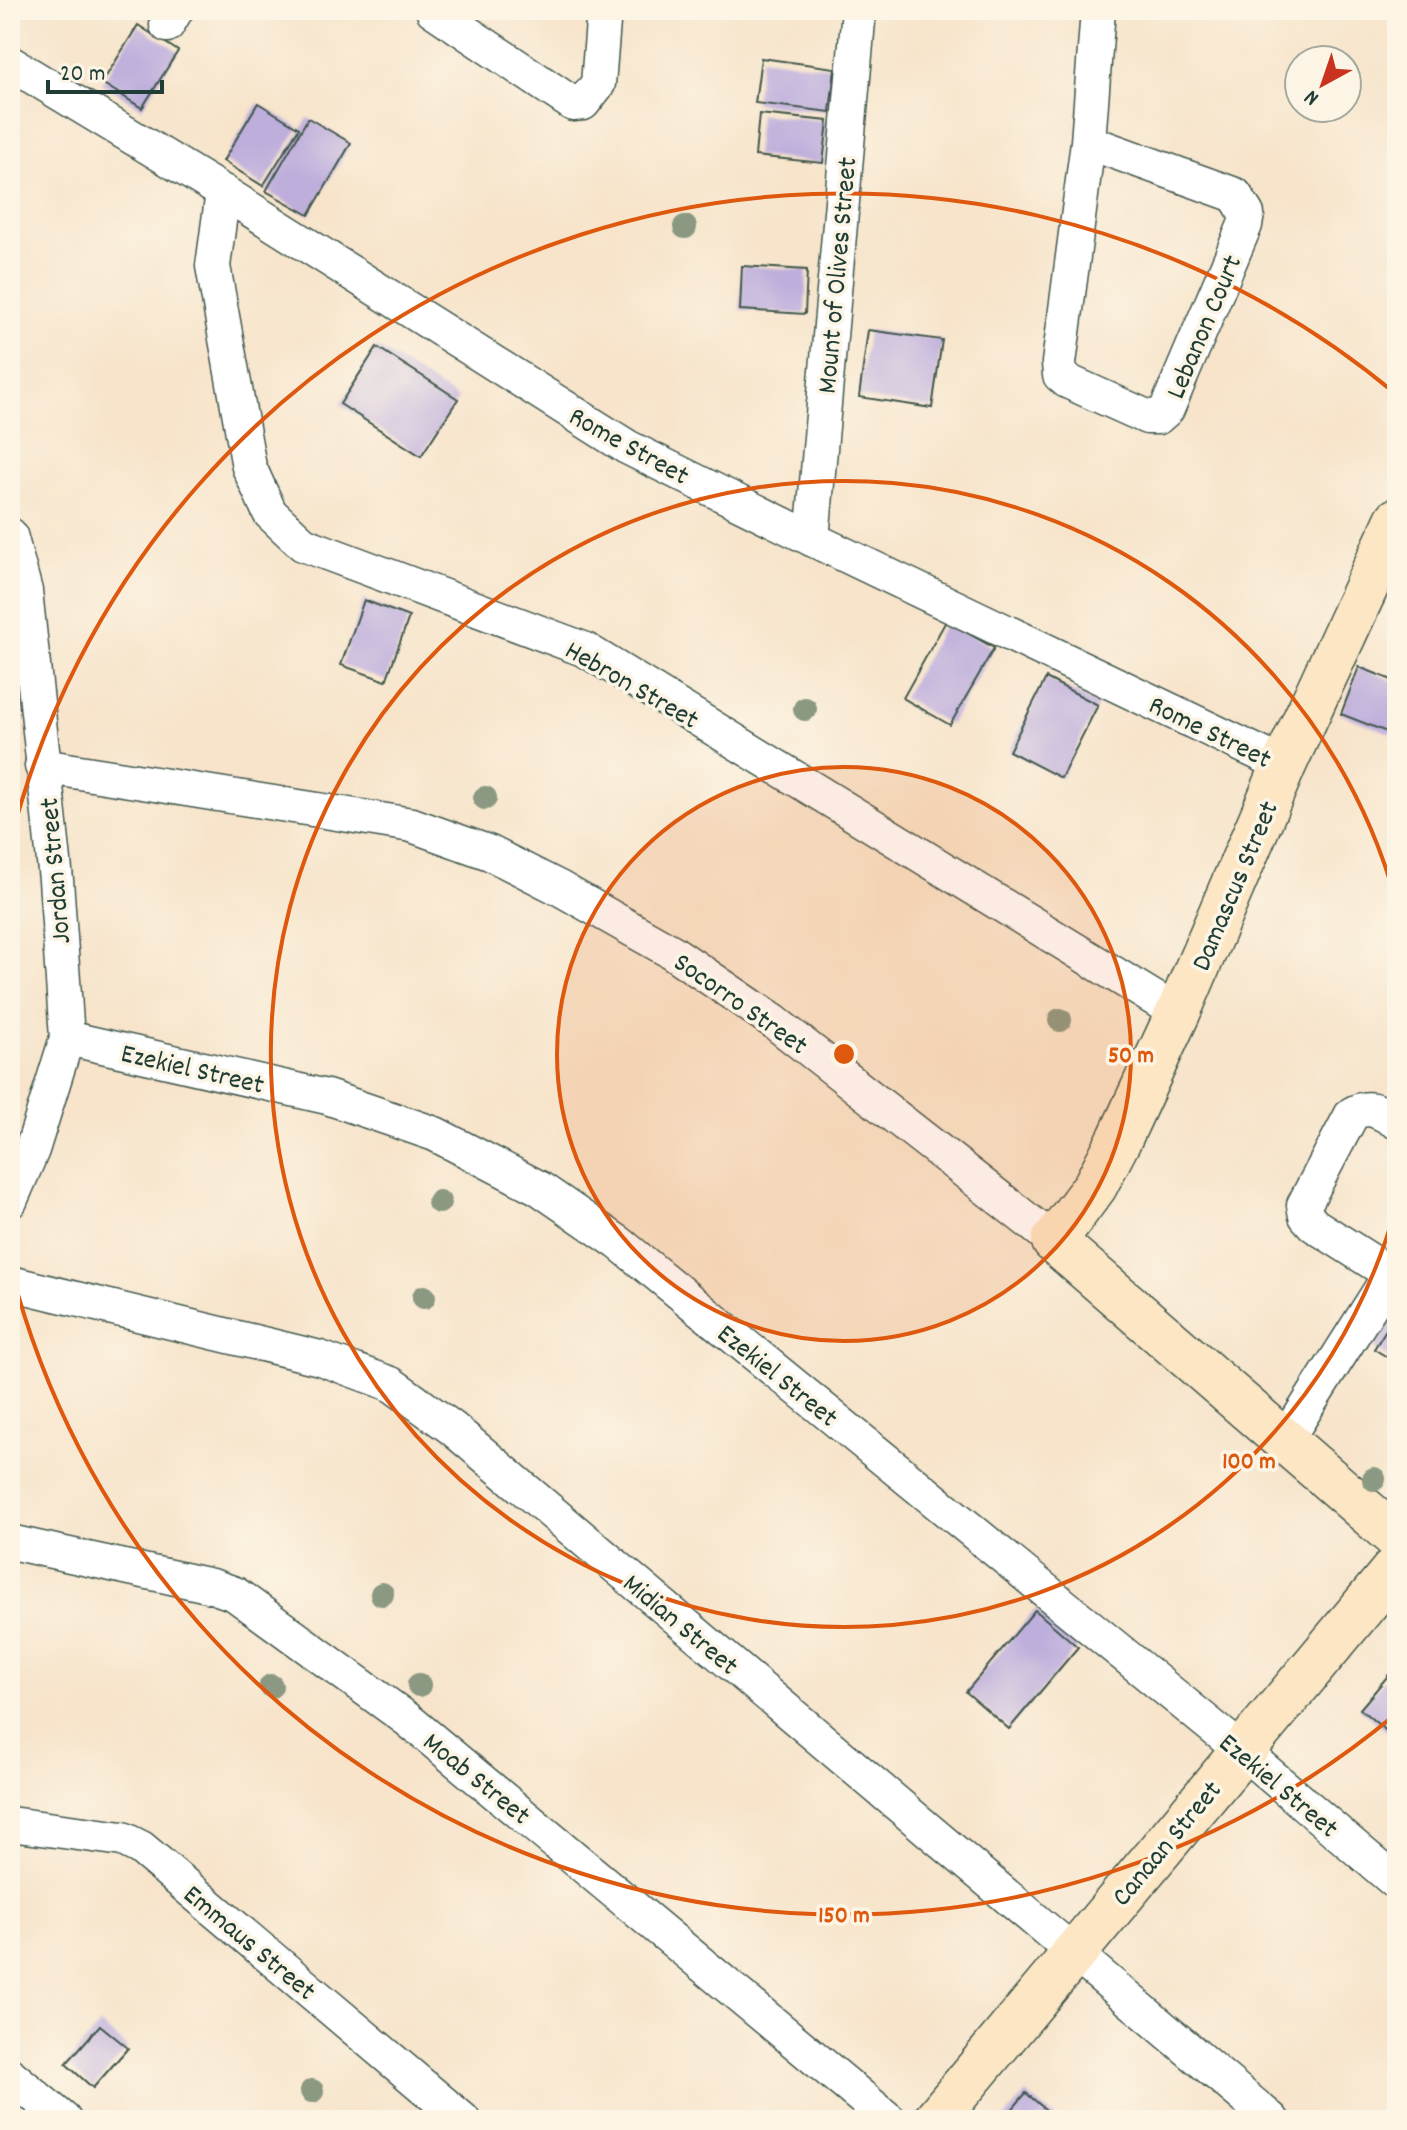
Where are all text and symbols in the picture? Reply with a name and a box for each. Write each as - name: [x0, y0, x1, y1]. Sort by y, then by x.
- scale bar: [48, 44, 162, 94]
- north arrow: [1283, 44, 1363, 124]
- text: 20 m: [60, 58, 106, 92]
- text: N: [1298, 81, 1327, 112]
- street label: Mount of Olives Street: [810, 155, 870, 395]
- street label: Lebanon Court: [1158, 250, 1255, 406]
- street label: Rome Street: [560, 399, 695, 498]
- street label: Hebron Street: [556, 633, 705, 742]
- street label: Rome Street: [1141, 688, 1277, 781]
- street label: Jordan Street: [32, 796, 84, 945]
- street label: Damascus Street: [1184, 796, 1291, 978]
- street label: Socorro Street: [664, 945, 815, 1067]
- street label: Ezekiel Street: [116, 1036, 267, 1108]
- centre of rings: [830, 1040, 858, 1068]
- text: 50 m: [1108, 1040, 1154, 1074]
- street label: Ezekiel Street: [707, 1316, 845, 1439]
- text: 100 m: [1222, 1446, 1276, 1480]
- street label: Midian Street: [612, 1566, 745, 1687]
- street label: Moab Street: [412, 1725, 537, 1837]
- street label: Ezekiel Street: [1208, 1726, 1345, 1850]
- street label: Canaan Street: [1104, 1774, 1234, 1917]
- street label: Emmaus Street: [173, 1877, 323, 2012]
- text: 150 m: [818, 1900, 870, 1934]

